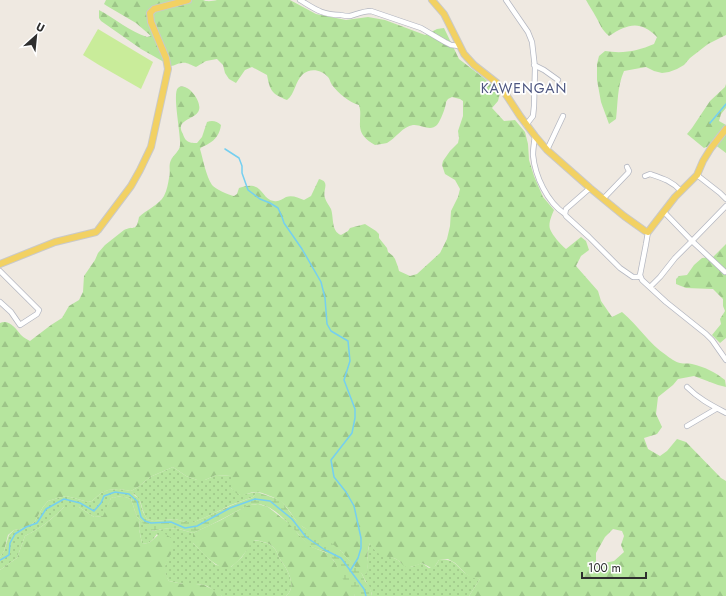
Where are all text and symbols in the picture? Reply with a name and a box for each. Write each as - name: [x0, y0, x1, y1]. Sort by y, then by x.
- north arrow: [16, 16, 56, 56]
- text: U: [33, 18, 48, 36]
- district label: KAWENGAN: [481, 78, 567, 98]
- scale bar: [582, 554, 646, 580]
- text: 100 m: [588, 559, 621, 577]

